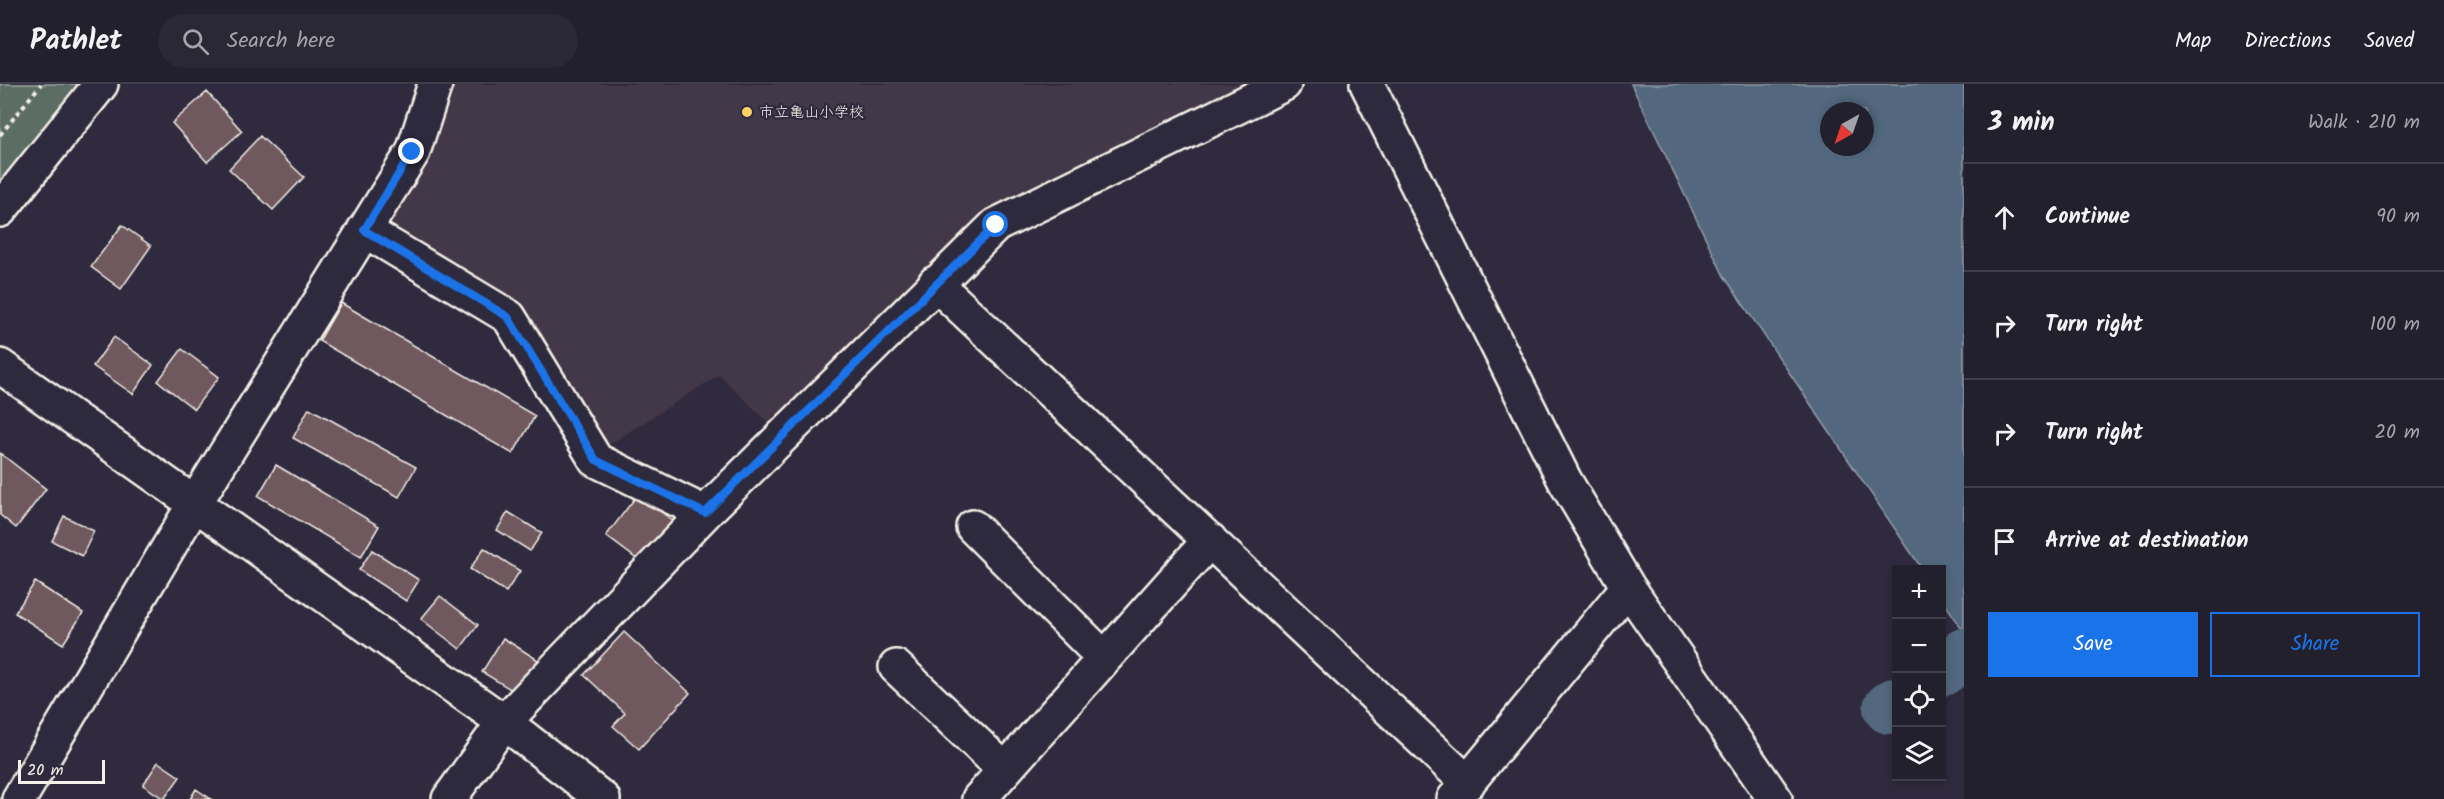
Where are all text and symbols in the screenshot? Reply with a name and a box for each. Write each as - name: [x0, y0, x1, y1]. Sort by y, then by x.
- search box: [158, 14, 578, 68]
- text: Pathlet: [30, 19, 122, 64]
- text: Search here: [227, 24, 335, 59]
- icon: search: [179, 25, 212, 58]
- text: Map: [2175, 25, 2211, 58]
- text: Directions: [2244, 25, 2331, 58]
- text: Saved: [2364, 25, 2414, 58]
- place label: 市立亀山小学校: [759, 101, 864, 125]
- north arrow: [1820, 102, 1874, 156]
- text: 3 min: [1988, 102, 2055, 144]
- marker: 市立亀山小学校: [740, 105, 754, 119]
- text: Walk · 210 m: [2308, 107, 2420, 139]
- route end: [398, 138, 424, 164]
- text: Continue: [2045, 200, 2130, 235]
- icon: ahead: [1988, 201, 2021, 234]
- text: 90 m: [2376, 201, 2420, 233]
- route start: [982, 211, 1008, 237]
- text: Turn right: [2045, 308, 2143, 343]
- icon: right: [1988, 309, 2021, 342]
- text: 100 m: [2370, 309, 2420, 341]
- text: Turn right: [2045, 416, 2143, 451]
- icon: right: [1988, 417, 2021, 450]
- text: 20 m: [2374, 417, 2420, 449]
- text: Arrive at destination: [2045, 524, 2248, 559]
- icon: arrive: [1988, 525, 2021, 558]
- map controls: [1892, 565, 1946, 781]
- button: +: [1892, 565, 1946, 619]
- button: Save: [1988, 612, 2198, 677]
- button: Share: [2210, 612, 2420, 677]
- button: −: [1892, 619, 1946, 673]
- button: locate: [1892, 673, 1946, 727]
- button: layers: [1892, 727, 1946, 781]
- scale bar: [18, 757, 105, 784]
- text: 20 m: [27, 758, 63, 783]

